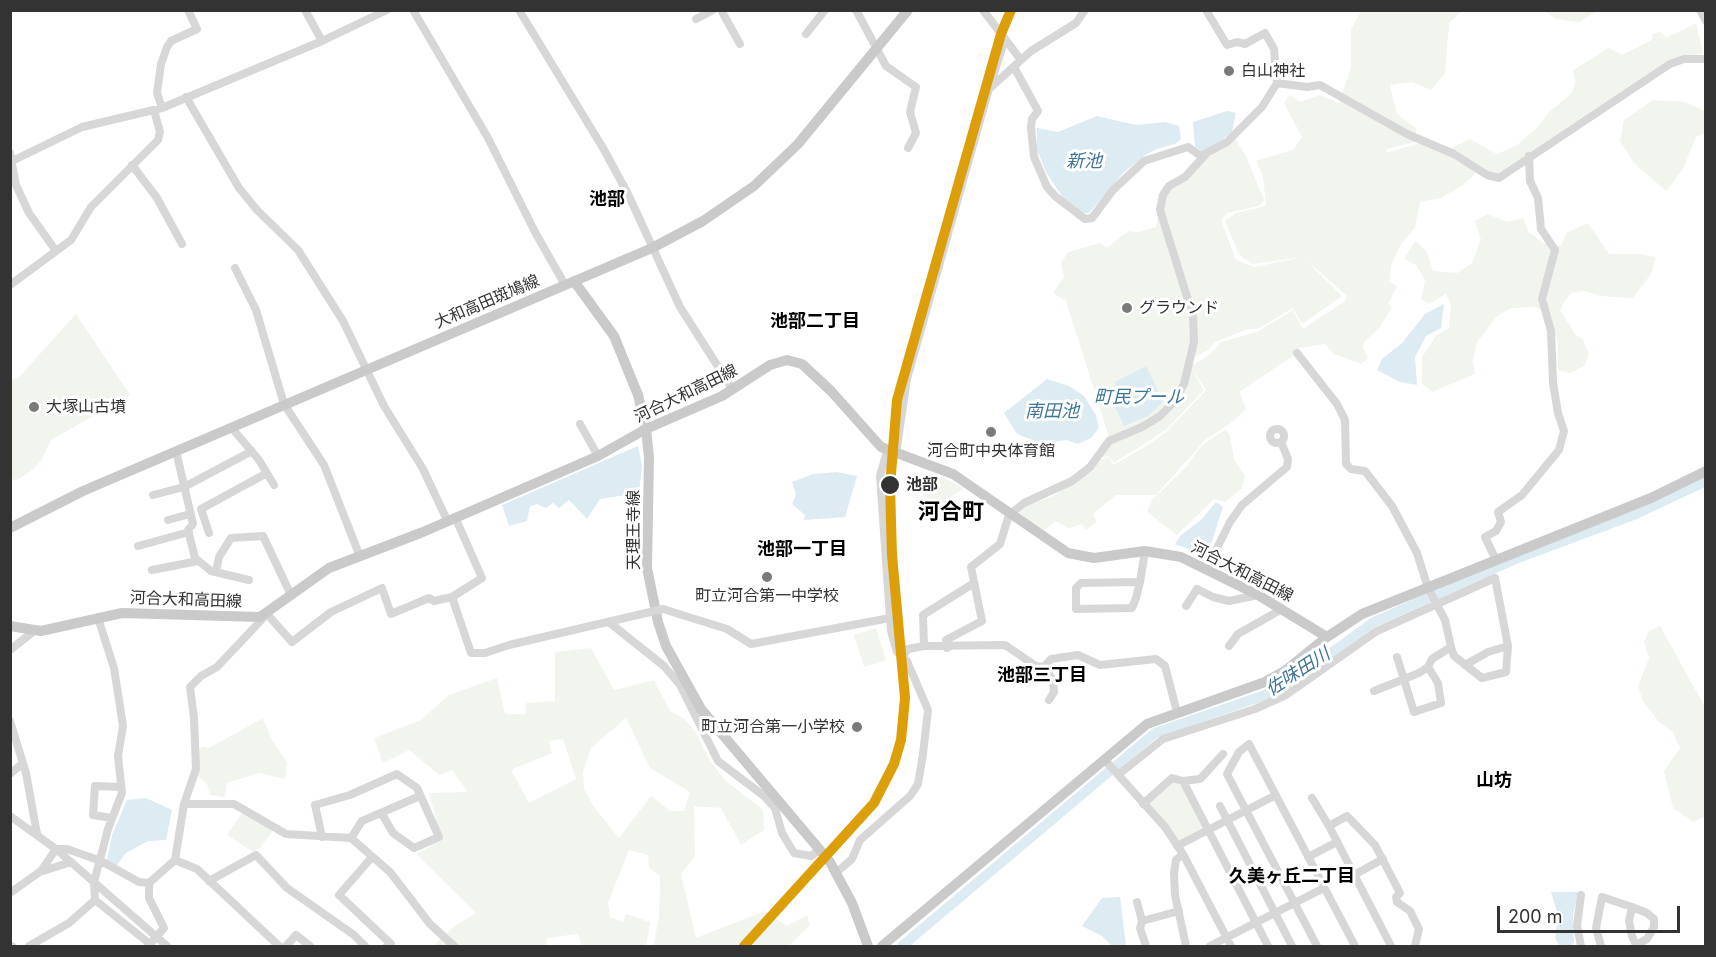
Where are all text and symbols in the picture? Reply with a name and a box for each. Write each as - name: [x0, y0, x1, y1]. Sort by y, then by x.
- place label: 白山神社: [1241, 61, 1305, 81]
- marker: 白山神社: [1222, 64, 1236, 78]
- water label: 新池: [1066, 151, 1102, 173]
- district label: 池部: [589, 189, 625, 211]
- street label: 大和高田斑鳩線: [432, 271, 542, 333]
- place label: グラウンド: [1139, 298, 1219, 318]
- marker: グラウンド: [1120, 301, 1134, 315]
- district label: 池部二丁目: [770, 311, 860, 333]
- street label: 河合大和高田線: [631, 361, 741, 427]
- water label: 町民プール: [1094, 387, 1184, 409]
- place label: 大塚山古墳: [46, 397, 126, 417]
- marker: 大塚山古墳: [27, 400, 41, 414]
- water label: 南田池: [1025, 401, 1079, 423]
- marker: 河合町中央体育館: [984, 425, 998, 439]
- place label: 河合町中央体育館: [927, 441, 1055, 461]
- marker: 池部: [879, 474, 901, 496]
- place label: 池部: [906, 475, 938, 495]
- street label: 天理王寺線: [624, 490, 644, 570]
- district label: 河合町: [918, 499, 984, 525]
- street label: 河合大和高田線: [1188, 538, 1296, 606]
- district label: 池部一丁目: [757, 539, 847, 561]
- marker: 町立河合第一中学校: [760, 570, 774, 584]
- place label: 町立河合第一中学校: [695, 586, 839, 606]
- street label: 河合大和高田線: [130, 588, 242, 612]
- water label: 佐味田川: [1262, 643, 1334, 701]
- district label: 池部三丁目: [997, 665, 1087, 687]
- place label: 町立河合第一小学校: [701, 717, 845, 737]
- marker: 町立河合第一小学校: [850, 720, 864, 734]
- district label: 山坊: [1476, 770, 1512, 792]
- district label: 久美ヶ丘二丁目: [1229, 866, 1355, 888]
- scale bar: [1500, 894, 1683, 932]
- text: 200 m: [1508, 906, 1563, 927]

